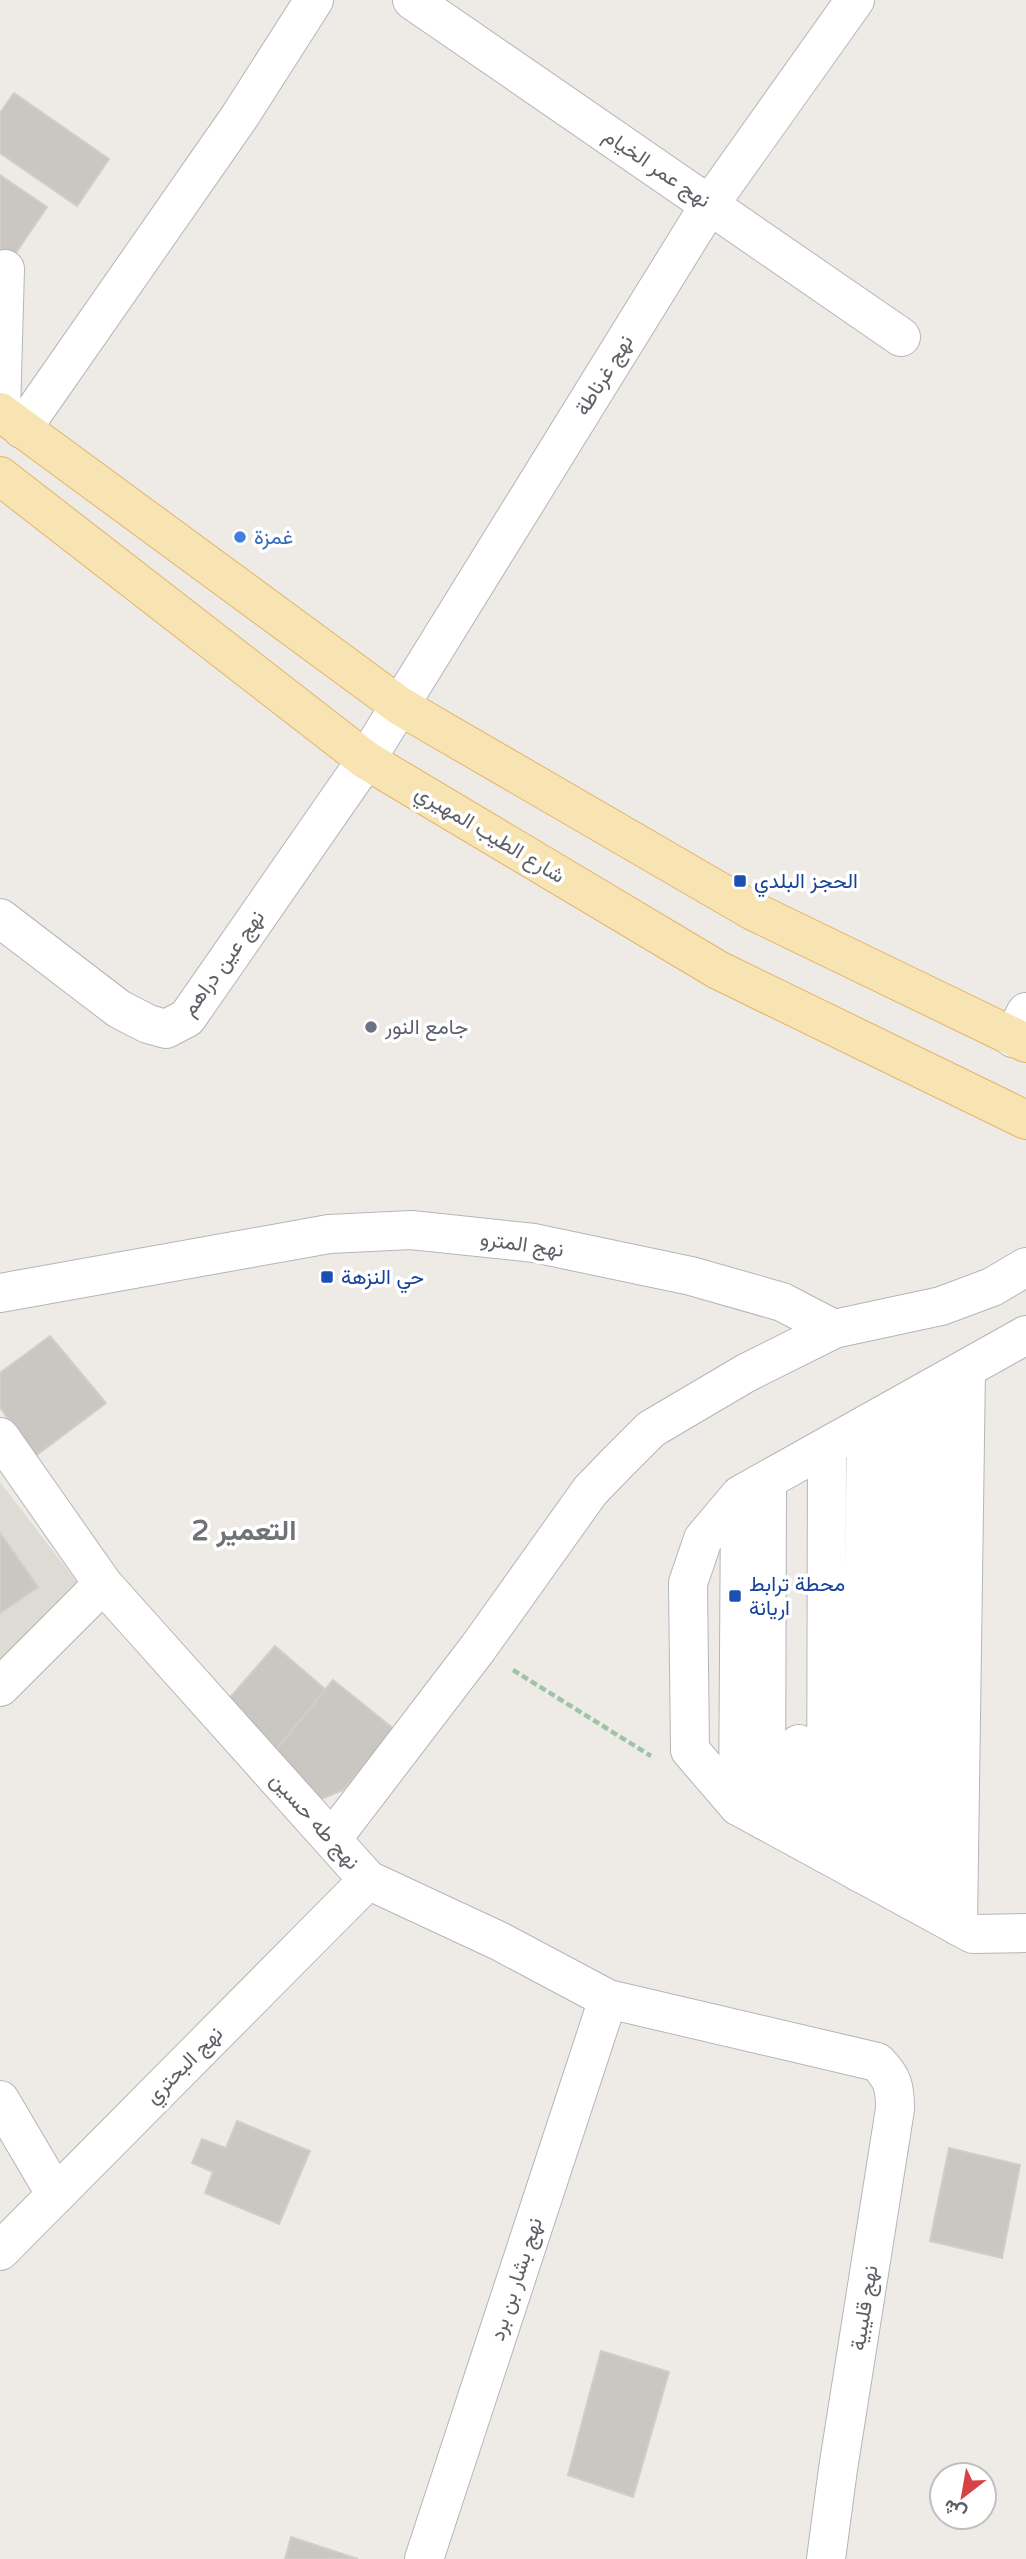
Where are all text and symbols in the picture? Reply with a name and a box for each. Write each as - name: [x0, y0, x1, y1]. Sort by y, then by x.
- street label: نهج عمر الخيام: [598, 123, 715, 214]
- street label: نهج غرناطة: [570, 330, 640, 421]
- place label: غمزة: [254, 525, 293, 550]
- marker: غمزة: [232, 529, 248, 545]
- street label: شارع الطيب المهيري: [408, 780, 569, 892]
- place label: الحجز البلدي: [754, 869, 858, 898]
- marker: الحجز البلدي: [732, 873, 748, 889]
- street label: نهج عين دراهم: [177, 905, 271, 1022]
- place label: جامع النور: [384, 1015, 468, 1041]
- marker: جامع النور: [363, 1019, 379, 1035]
- street label: نهج المترو: [478, 1226, 565, 1264]
- place label: حي النزهة: [341, 1265, 424, 1294]
- marker: حي النزهة: [319, 1269, 335, 1285]
- district label: التعمير 2: [192, 1514, 296, 1548]
- place label: محطة ترابط اريانة: [749, 1572, 845, 1621]
- marker: محطة ترابط اريانة: [727, 1588, 743, 1604]
- street label: نهج طه حسين: [264, 1768, 365, 1876]
- street label: نهج البحتري: [140, 2021, 231, 2112]
- street label: نهج بشار بن برد: [485, 2214, 549, 2344]
- street label: نهج قليبية: [845, 2264, 885, 2353]
- north arrow: [928, 2461, 998, 2531]
- text: ش: [939, 2494, 970, 2525]

